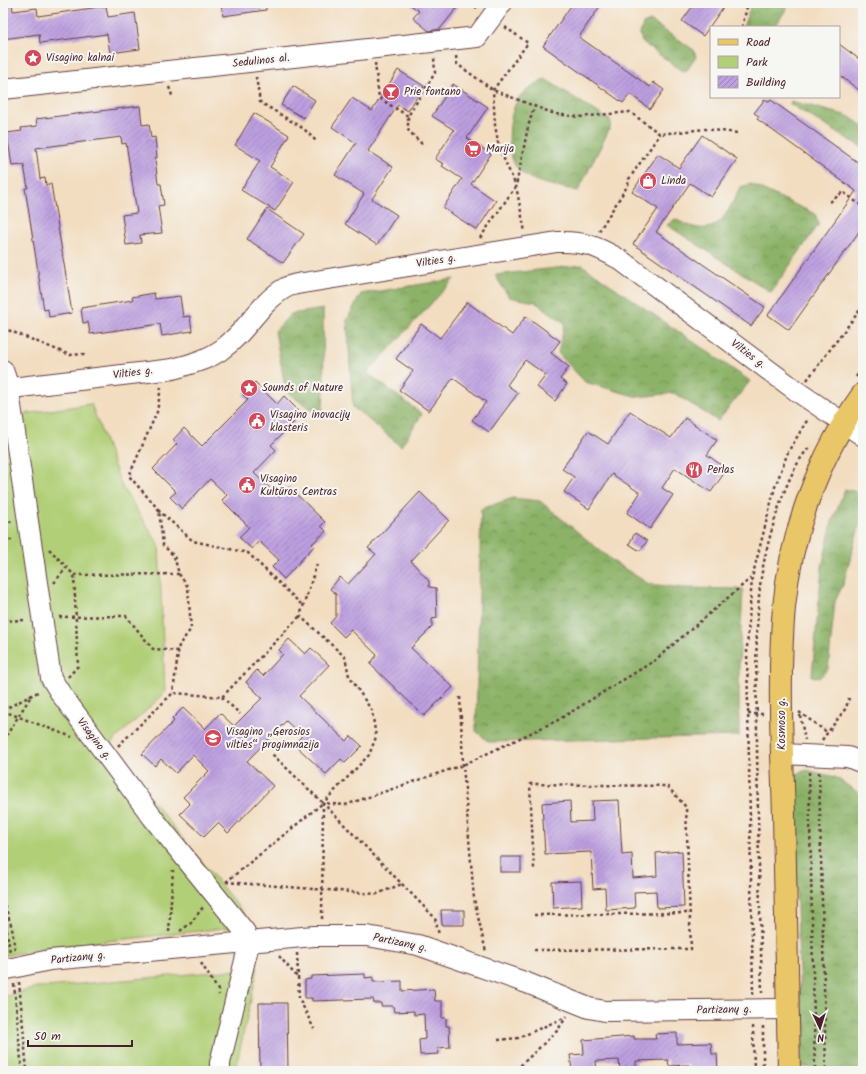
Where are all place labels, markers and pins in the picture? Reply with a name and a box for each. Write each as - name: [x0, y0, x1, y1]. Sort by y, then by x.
- place icon: Visagino kalnai: [23, 48, 43, 68]
- place label: Visagino kalnai: [46, 49, 114, 67]
- bar icon: Prie fontano: [381, 82, 401, 102]
- place label: Prie fontano: [404, 83, 461, 101]
- supermarket icon: Marija: [463, 139, 483, 159]
- place label: Marija: [486, 140, 514, 158]
- shop icon: Linda: [638, 171, 658, 191]
- place label: Linda: [661, 172, 686, 190]
- place icon: Sounds of Nature: [239, 378, 259, 398]
- place label: Sounds of Nature: [262, 379, 343, 397]
- place label: Visagino inovacijų klasteris: [270, 406, 351, 437]
- public building icon: Visagino inovacijų klasteris: [247, 411, 267, 431]
- restaurant icon: Perlas: [684, 460, 704, 480]
- place label: Perlas: [707, 461, 734, 479]
- place label: Visagino Kultūros Centras: [260, 470, 337, 501]
- public building icon: Visagino Kultūros Centras: [237, 475, 257, 495]
- place label: Visagino „Gerosios vilties“ progimnazija: [226, 723, 319, 754]
- school or university icon: Visagino „Gerosios vilties“ progimnazija: [203, 728, 223, 748]

